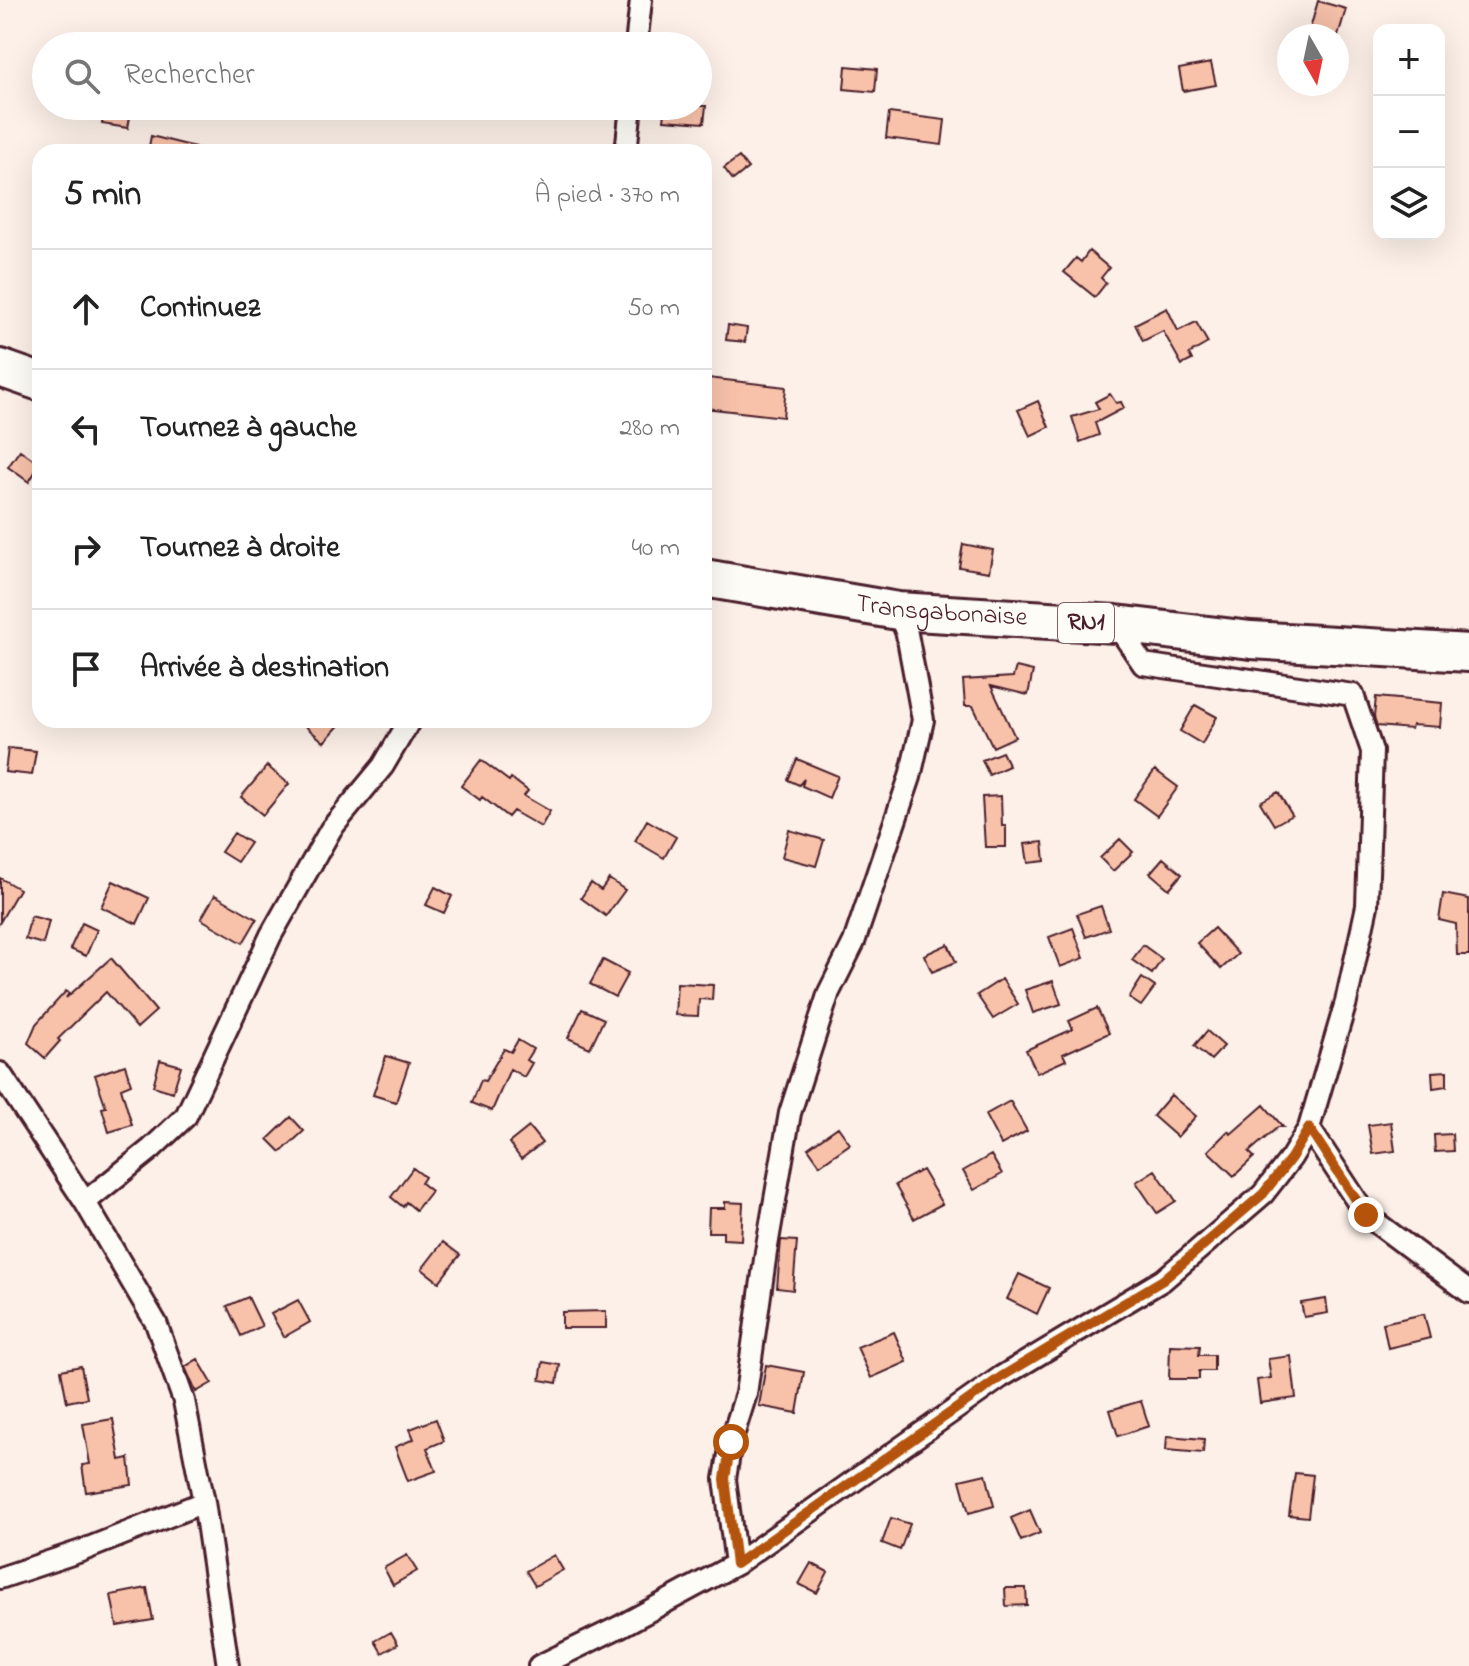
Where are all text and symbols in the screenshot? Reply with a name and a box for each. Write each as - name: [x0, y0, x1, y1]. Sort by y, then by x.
- north arrow: [1277, 24, 1349, 96]
- map controls: [1373, 24, 1445, 240]
- button: +: [1373, 24, 1445, 96]
- search box: [32, 32, 712, 120]
- icon: search: [60, 54, 104, 98]
- text: Rechercher: [124, 54, 255, 98]
- button: −: [1373, 96, 1445, 168]
- button: layers: [1373, 168, 1445, 240]
- text: 5 min: [64, 171, 141, 221]
- text: À pied · 370 m: [535, 177, 680, 215]
- icon: ahead: [64, 287, 108, 331]
- text: Continuez: [140, 287, 260, 331]
- text: 50 m: [627, 290, 680, 328]
- icon: left: [64, 407, 108, 451]
- text: Tournez à gauche: [140, 407, 357, 451]
- text: 280 m: [619, 410, 680, 448]
- icon: right: [64, 527, 108, 571]
- text: Tournez à droite: [140, 527, 340, 571]
- text: 40 m: [631, 530, 680, 568]
- street label: Transgabonaise: [852, 585, 1029, 638]
- road number: RN1: [1058, 603, 1114, 643]
- icon: arrive: [64, 647, 108, 691]
- text: Arrivée à destination: [140, 647, 389, 691]
- route end: [1348, 1197, 1384, 1233]
- route start: [713, 1424, 749, 1460]

